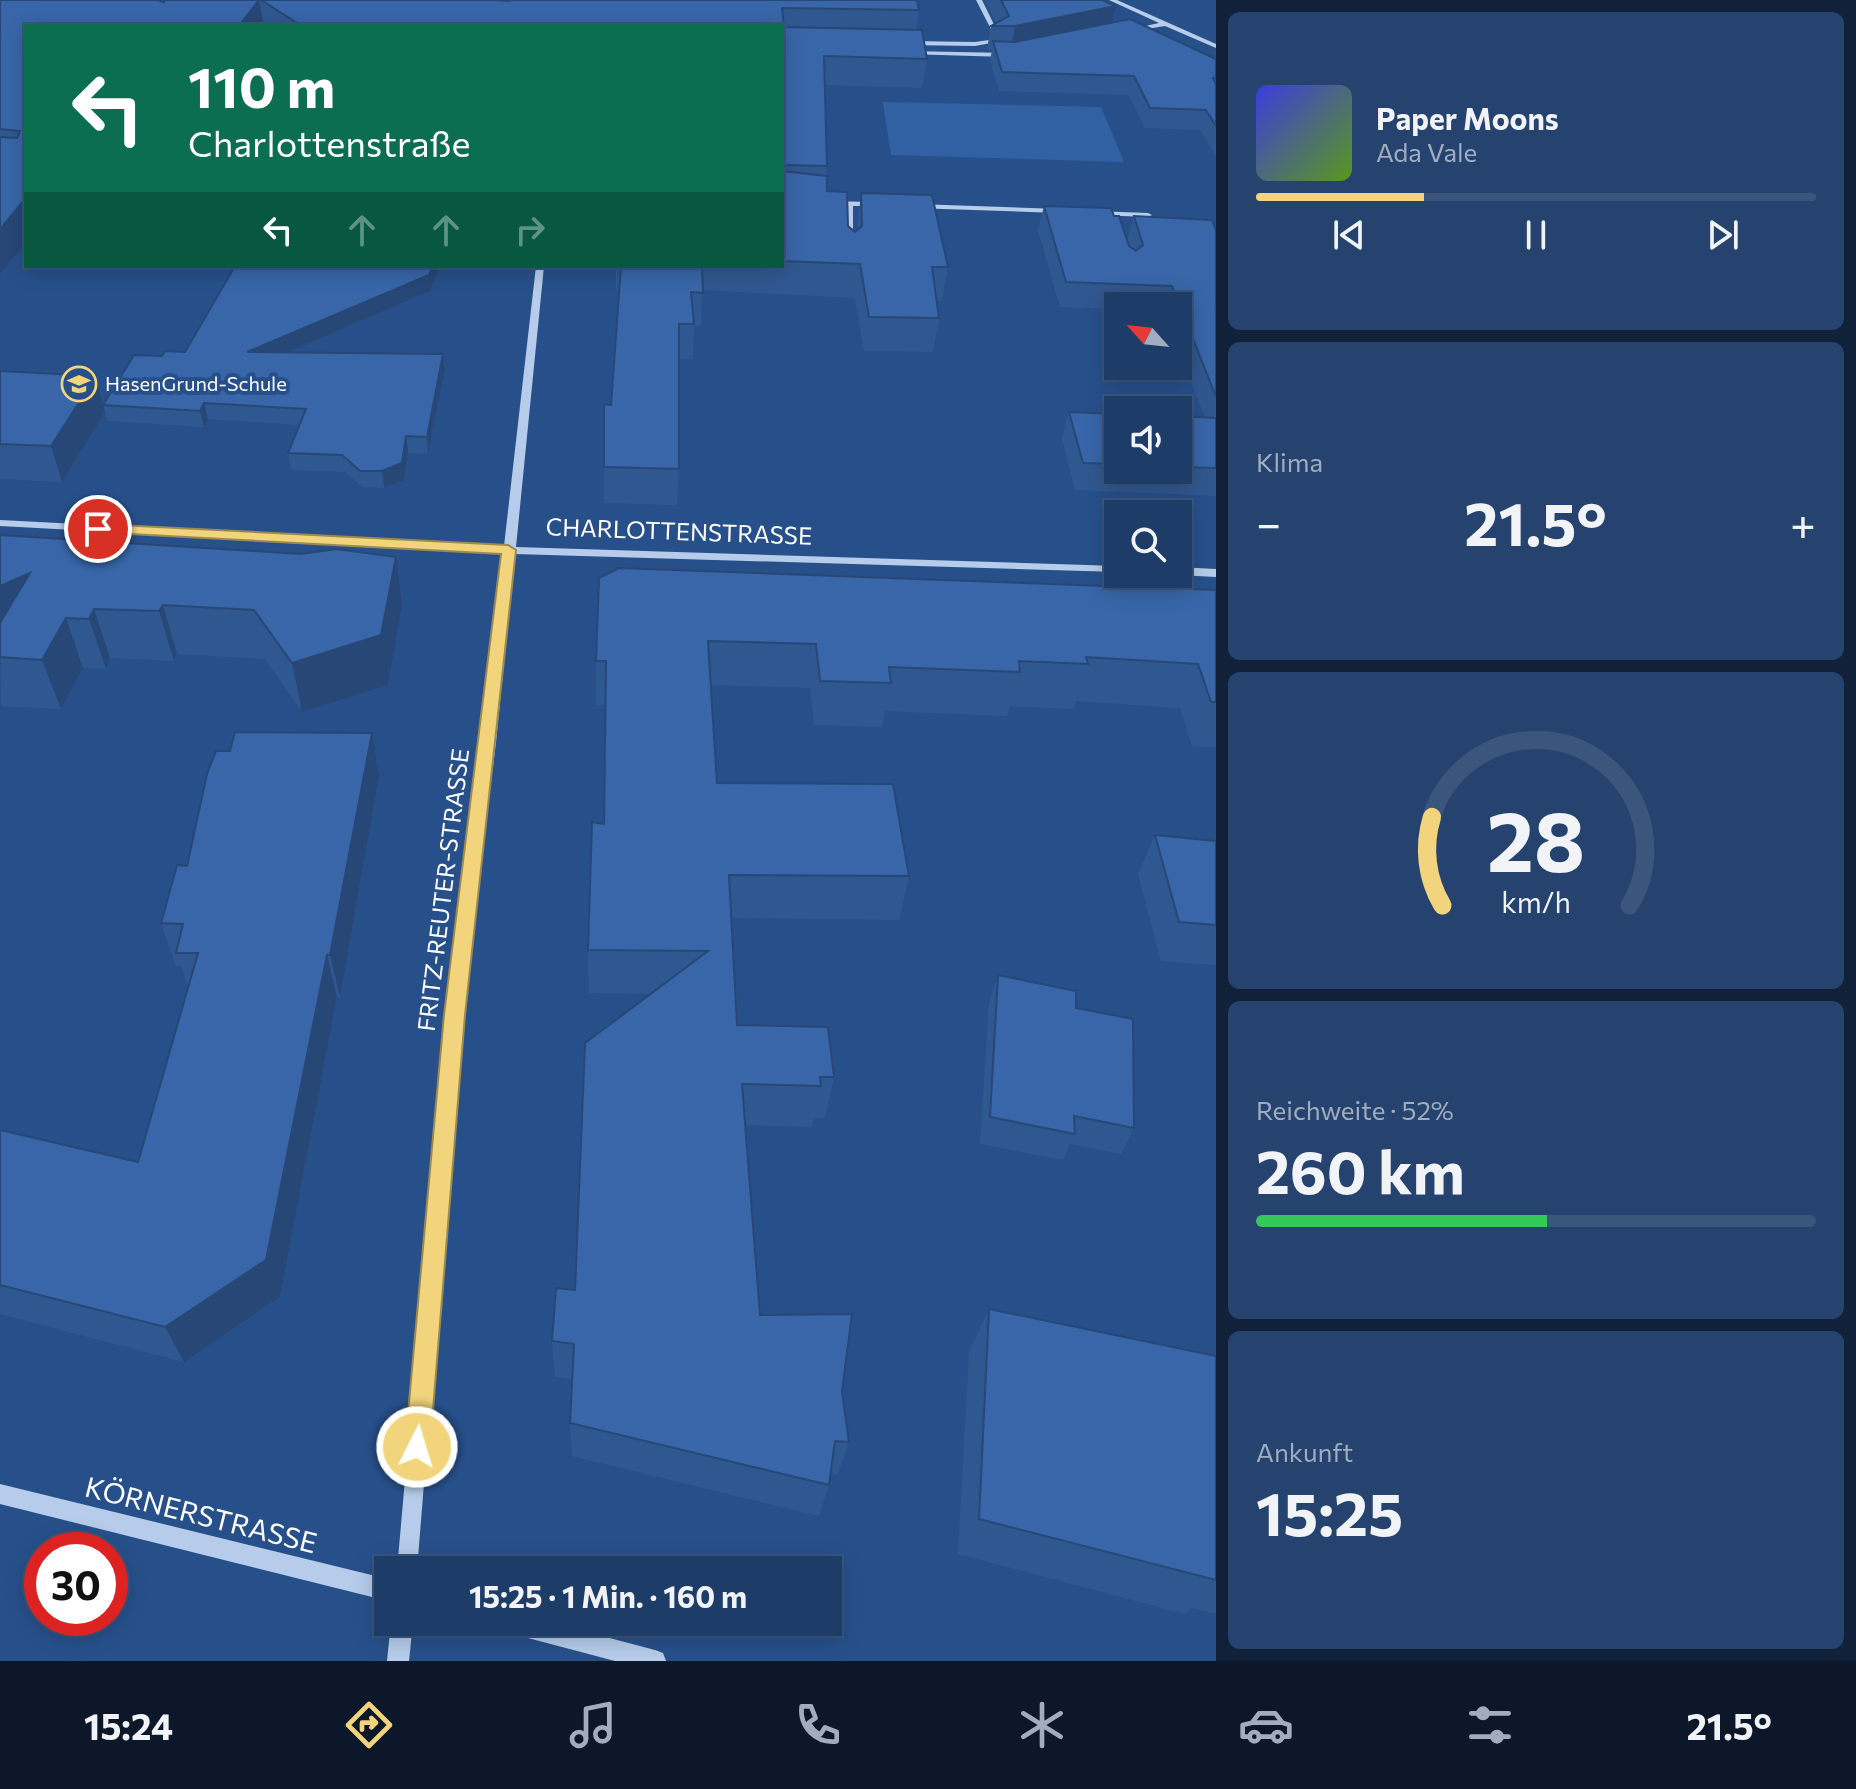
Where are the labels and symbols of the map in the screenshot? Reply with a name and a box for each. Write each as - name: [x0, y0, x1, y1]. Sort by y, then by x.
- north arrow: [1104, 292, 1192, 380]
- school or university icon: HasenGrund-Schule: [60, 365, 98, 403]
- place label: HasenGrund-Schule: [105, 371, 287, 395]
- pin: [64, 495, 132, 563]
- street label: CHARLOTTENSTRASSE: [545, 511, 813, 550]
- street label: FRITZ-REUTER-STRASSE: [411, 747, 474, 1033]
- position arrow: [375, 1405, 459, 1489]
- street label: KÖRNERSTRASSE: [82, 1469, 321, 1559]
- speed limit sign: 30: [24, 1532, 128, 1636]

